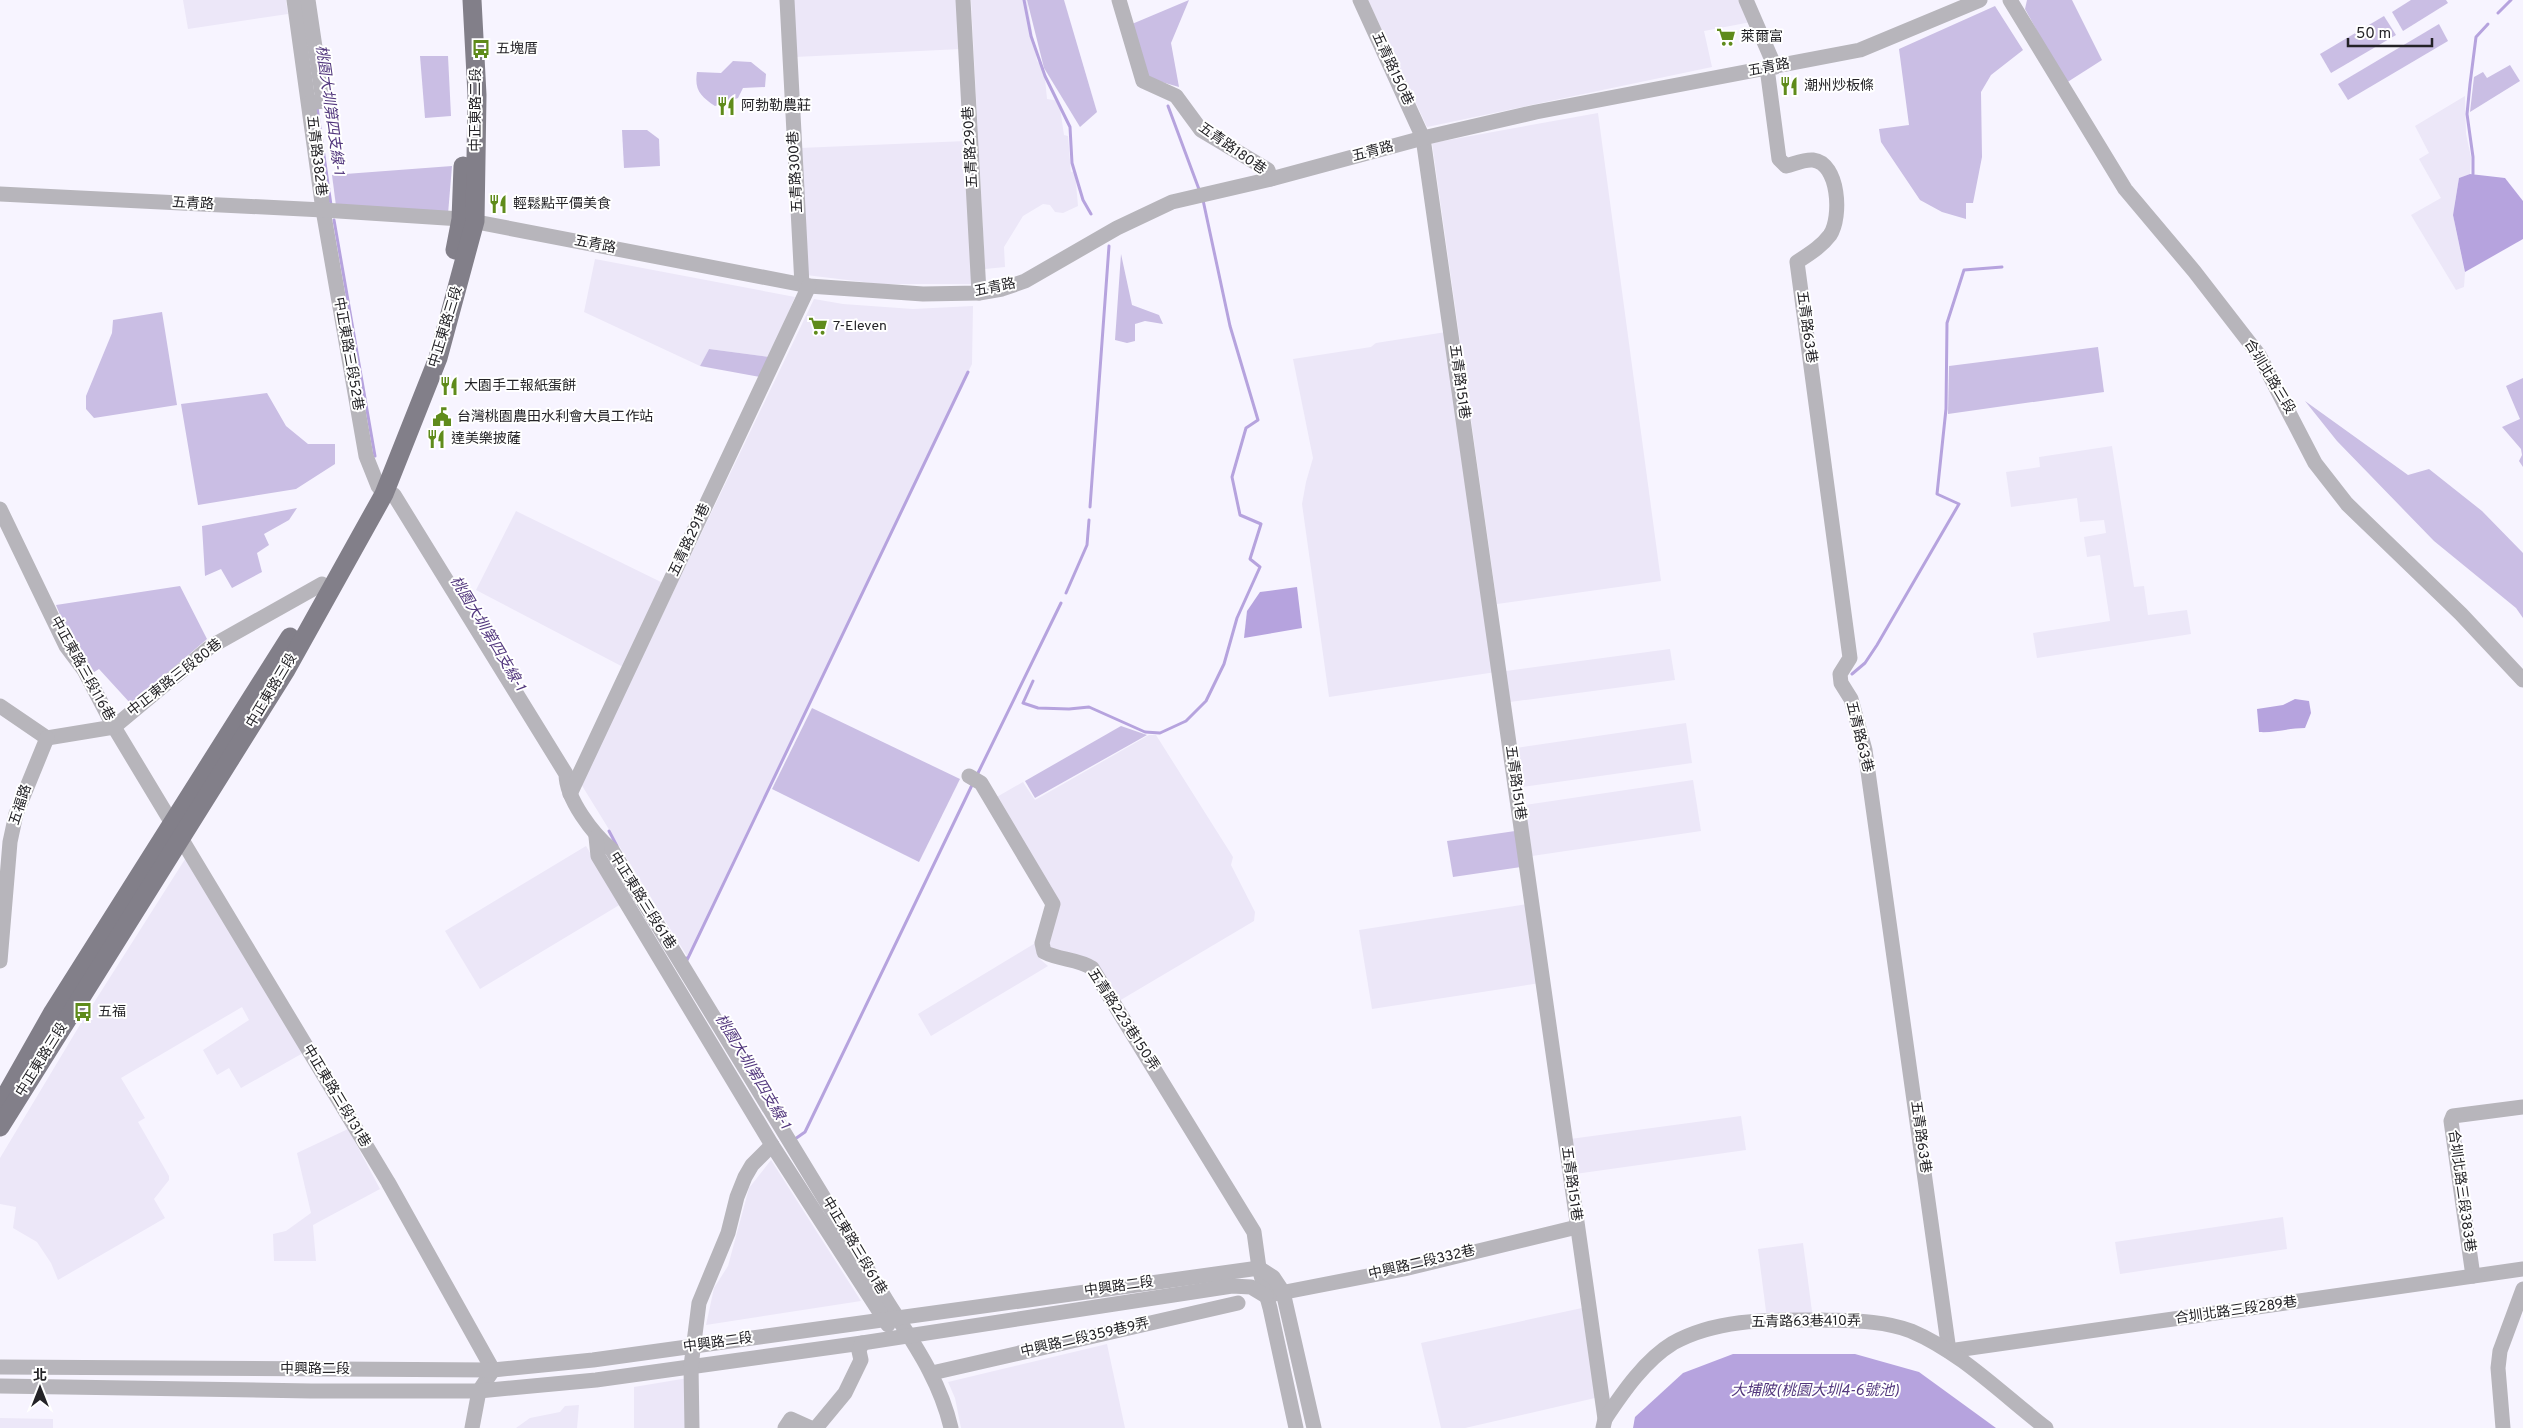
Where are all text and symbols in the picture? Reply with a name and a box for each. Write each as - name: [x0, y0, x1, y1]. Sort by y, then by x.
- scale bar: [2348, 15, 2432, 47]
- text: 50 m: [2356, 25, 2391, 44]
- supermarket icon: 萊爾富: [1715, 26, 1737, 48]
- place label: 萊爾富: [1741, 29, 1783, 46]
- street label: 五青路150巷: [1368, 30, 1416, 108]
- bus stop icon: 五塊厝: [470, 38, 492, 60]
- place label: 五塊厝: [496, 40, 538, 58]
- water label: 桃園大圳第四支線-1: [310, 44, 348, 177]
- street label: 五青路: [1747, 56, 1791, 80]
- street label: 中正東路二段: [468, 68, 485, 152]
- restaurant icon: 潮州炒板條: [1778, 75, 1800, 97]
- place label: 潮州炒板條: [1804, 77, 1874, 95]
- restaurant icon: 阿勃勒農莊: [715, 95, 737, 117]
- place label: 阿勃勒農莊: [741, 97, 811, 115]
- street label: 五青路290巷: [960, 106, 982, 188]
- street label: 五青路382巷: [303, 115, 329, 197]
- street label: 五青路180巷: [1195, 119, 1269, 179]
- street label: 五青路300巷: [785, 131, 807, 213]
- street label: 五青路: [1351, 138, 1395, 166]
- restaurant icon: 輕鬆點平價美食: [487, 193, 509, 215]
- street label: 五青路: [172, 194, 214, 214]
- place label: 輕鬆點平價美食: [513, 196, 611, 213]
- street label: 五青路: [573, 233, 617, 257]
- street label: 五青路: [973, 275, 1017, 301]
- street label: 中正東路三段: [426, 284, 466, 370]
- street label: 五青路63巷: [1793, 290, 1819, 364]
- street label: 中正東路三段52巷: [330, 296, 366, 412]
- supermarket icon: 7-Eleven: [807, 315, 829, 337]
- place label: 7-Eleven: [833, 318, 887, 335]
- street label: 合圳北路三段: [2240, 336, 2299, 417]
- street label: 五青路151巷: [1445, 344, 1473, 420]
- restaurant icon: 大園手工報紙蛋餅: [438, 375, 460, 397]
- place label: 大園手工報紙蛋餅: [464, 377, 576, 395]
- public building icon: 台灣桃園農田水利會大員工作站: [431, 406, 453, 428]
- place label: 台灣桃園農田水利會大員工作站: [457, 409, 653, 426]
- restaurant icon: 達美樂披薩: [425, 428, 447, 450]
- place label: 達美樂披薩: [451, 430, 521, 448]
- street label: 五青路291巷: [666, 501, 714, 579]
- water label: 桃園大圳第四支線-1: [445, 573, 529, 696]
- street label: 中正東路三段116巷: [46, 614, 118, 724]
- street label: 中正東路三段80巷: [124, 636, 226, 720]
- street label: 中正東路三段: [243, 651, 301, 731]
- street label: 五青路63巷: [1842, 700, 1876, 774]
- street label: 五青路151巷: [1501, 745, 1529, 821]
- street label: 五福路: [6, 782, 36, 828]
- street label: 中正東路三段61巷: [605, 849, 679, 953]
- street label: 五青路223巷150弄: [1084, 966, 1162, 1074]
- bus stop icon: 五福: [72, 1001, 94, 1023]
- place label: 五福: [98, 1004, 126, 1021]
- water label: 桃園大圳第四支線-1: [710, 1011, 794, 1134]
- street label: 中正東路三段: [13, 1020, 71, 1100]
- street label: 中正東路三段131巷: [299, 1042, 373, 1150]
- street label: 五青路63巷: [1907, 1100, 1933, 1174]
- street label: 合圳北路三段383巷: [2444, 1129, 2479, 1253]
- street label: 五青路151巷: [1557, 1146, 1585, 1222]
- street label: 中正東路三段61巷: [818, 1194, 890, 1298]
- street label: 中興路二段332巷: [1367, 1242, 1477, 1284]
- street label: 中興路二段: [1083, 1274, 1155, 1300]
- street label: 合圳北路三段289巷: [2174, 1293, 2298, 1328]
- street label: 五青路63巷410弄: [1751, 1313, 1861, 1331]
- street label: 中興路二段359巷9弄: [1019, 1315, 1151, 1361]
- street label: 中興路二段: [682, 1330, 754, 1356]
- street label: 中興路二段: [280, 1361, 350, 1378]
- north arrow: [15, 1363, 65, 1413]
- text: 北: [33, 1368, 47, 1385]
- water label: 大埔陂(桃園大圳4-6號池): [1731, 1382, 1899, 1401]

